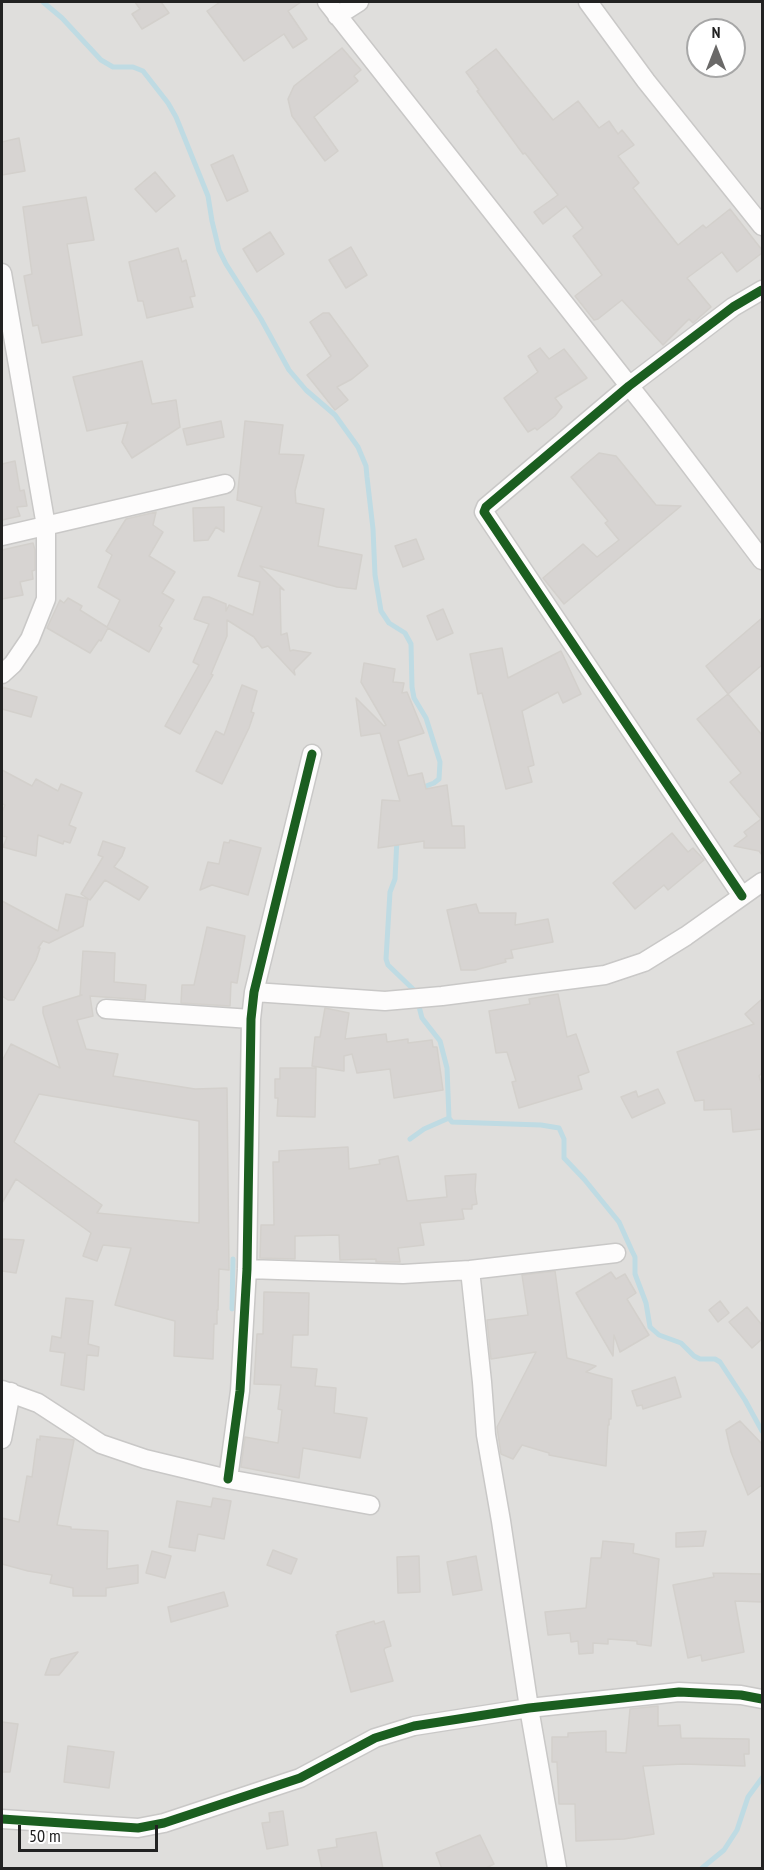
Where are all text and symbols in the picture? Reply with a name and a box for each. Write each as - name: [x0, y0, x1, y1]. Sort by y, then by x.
- north arrow: [686, 18, 746, 78]
- text: N: [712, 22, 720, 42]
- scale bar: [21, 1813, 160, 1851]
- text: 50 m: [29, 1824, 61, 1847]

